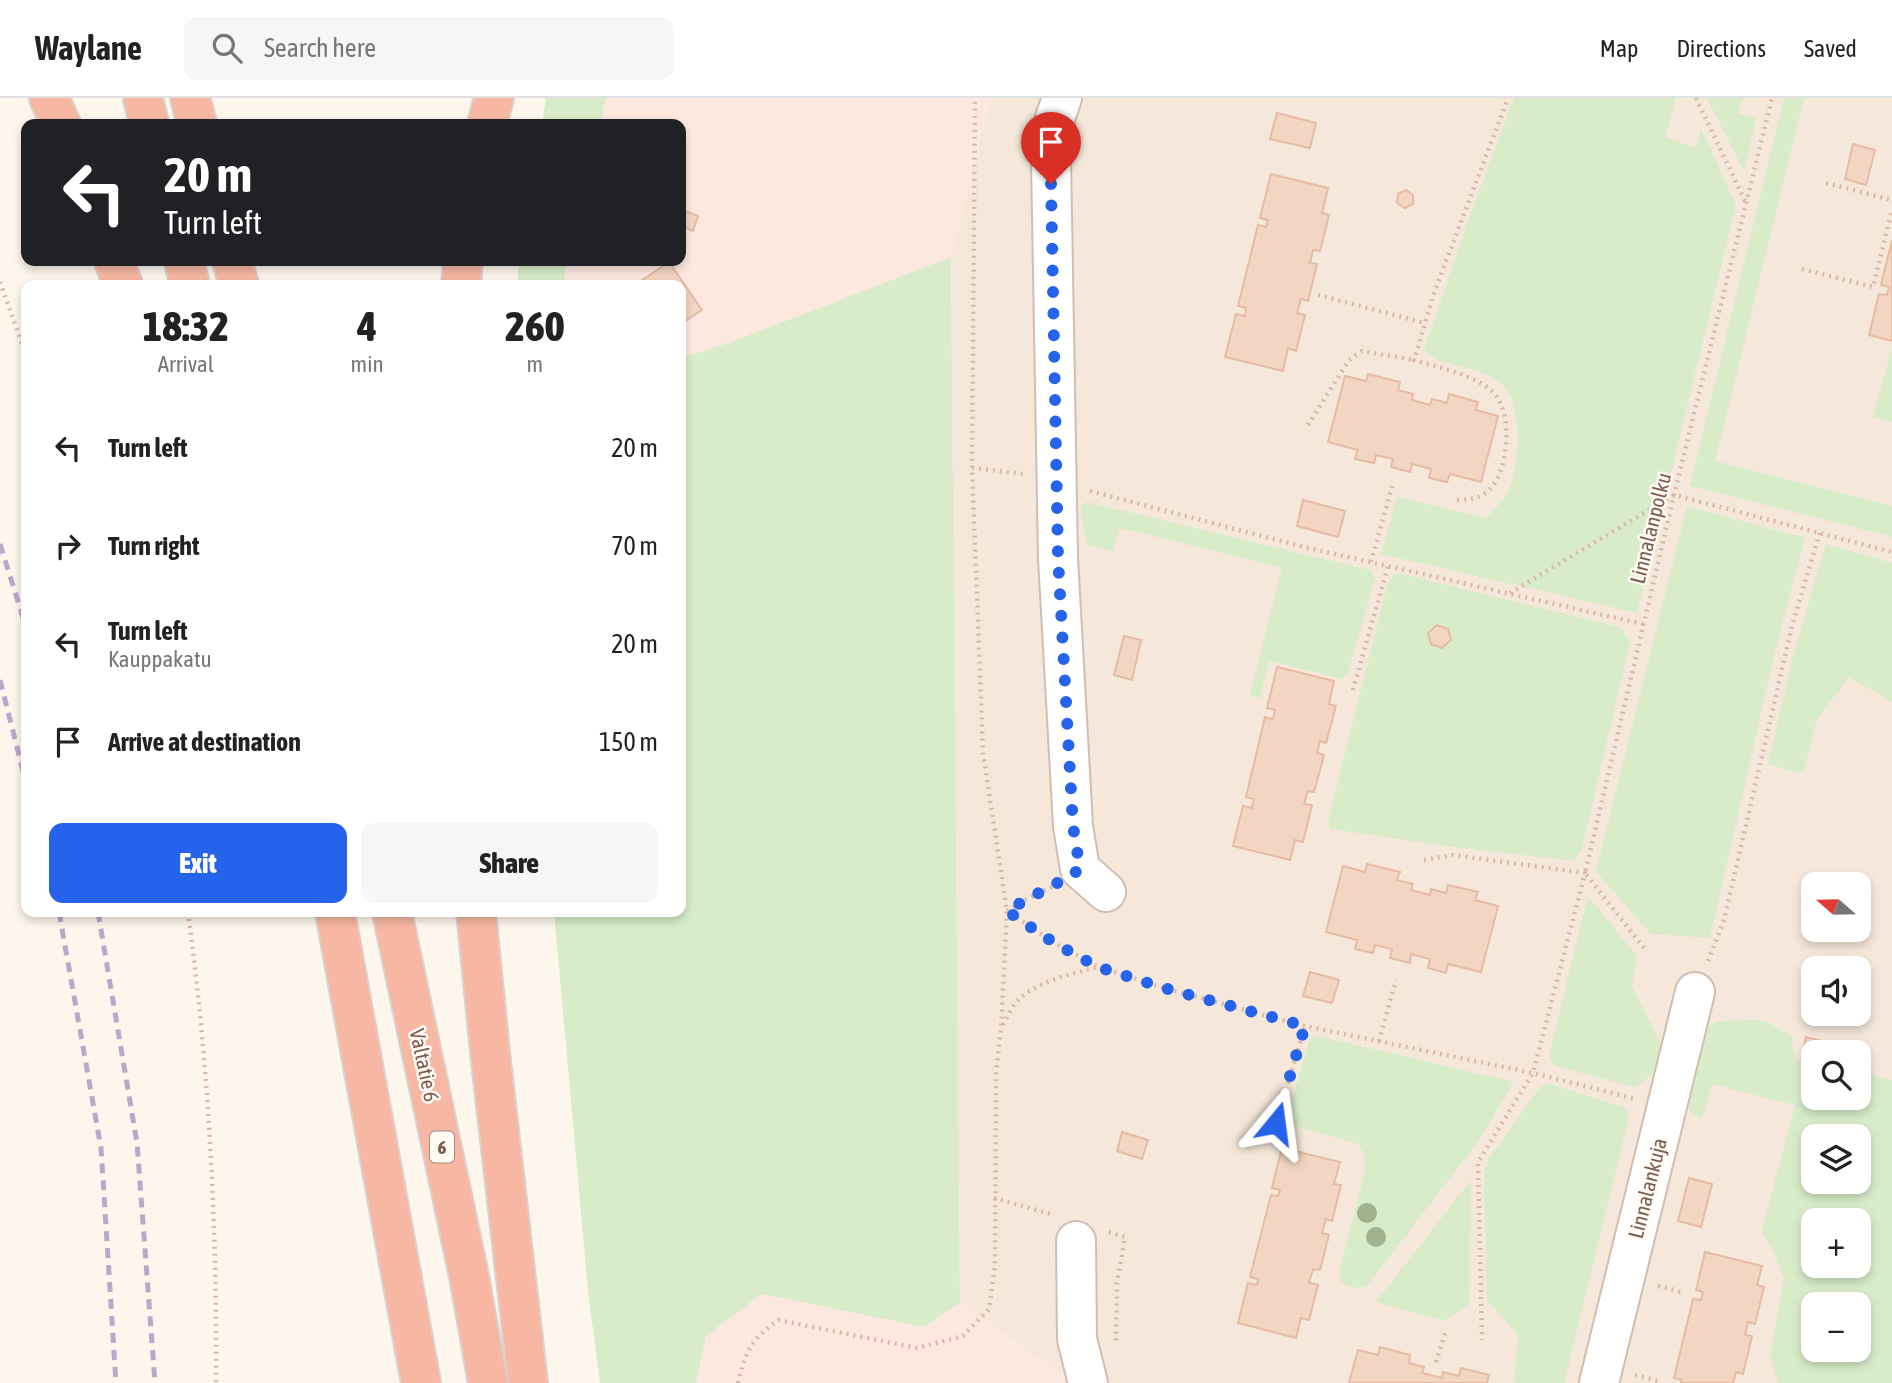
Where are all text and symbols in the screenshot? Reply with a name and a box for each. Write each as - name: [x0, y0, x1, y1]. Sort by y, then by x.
- search box: [184, 17, 674, 80]
- text: Waylane: [35, 29, 142, 67]
- icon: search: [208, 29, 246, 67]
- text: Search here: [264, 33, 376, 63]
- text: Map: [1600, 35, 1638, 62]
- text: Directions: [1676, 35, 1766, 62]
- text: Saved: [1804, 35, 1857, 62]
- pin: [1021, 112, 1081, 184]
- icon: arrive: [1032, 123, 1070, 161]
- text: 20 m: [164, 146, 252, 202]
- icon: left: [49, 147, 140, 238]
- text: Turn left: [164, 204, 262, 241]
- text: 18:32: [143, 302, 229, 350]
- text: 4: [357, 302, 377, 350]
- text: 260: [505, 302, 564, 350]
- text: Arrival: [158, 351, 214, 377]
- text: min: [351, 351, 384, 377]
- text: m: [527, 351, 543, 377]
- icon: left: [49, 429, 87, 467]
- text: Turn left: [108, 433, 188, 463]
- text: 20 m: [611, 433, 658, 463]
- street label: Linnalanpolku: [1625, 470, 1675, 586]
- icon: right: [49, 527, 87, 565]
- text: Turn right: [108, 531, 199, 561]
- text: 70 m: [611, 531, 658, 561]
- text: Turn left: [108, 616, 188, 646]
- icon: left: [49, 625, 87, 663]
- text: 20 m: [611, 629, 658, 659]
- text: Kauppakatu: [108, 646, 212, 672]
- icon: arrive: [49, 723, 87, 761]
- text: Arrive at destination: [108, 727, 301, 757]
- text: 150 m: [599, 727, 658, 757]
- button: Exit: [49, 823, 347, 903]
- button: Share: [361, 823, 658, 903]
- north arrow: [1801, 872, 1871, 942]
- map controls: [1801, 872, 1871, 1362]
- button: sound: [1801, 956, 1871, 1026]
- street label: Valtatie 6: [406, 1026, 444, 1104]
- button: search: [1801, 1040, 1871, 1110]
- position arrow: [1239, 1086, 1313, 1160]
- button: layers: [1801, 1124, 1871, 1194]
- road number: 6: [430, 1132, 454, 1162]
- street label: Linnalankuja: [1623, 1135, 1671, 1241]
- button: +: [1801, 1208, 1871, 1278]
- button: −: [1801, 1292, 1871, 1362]

